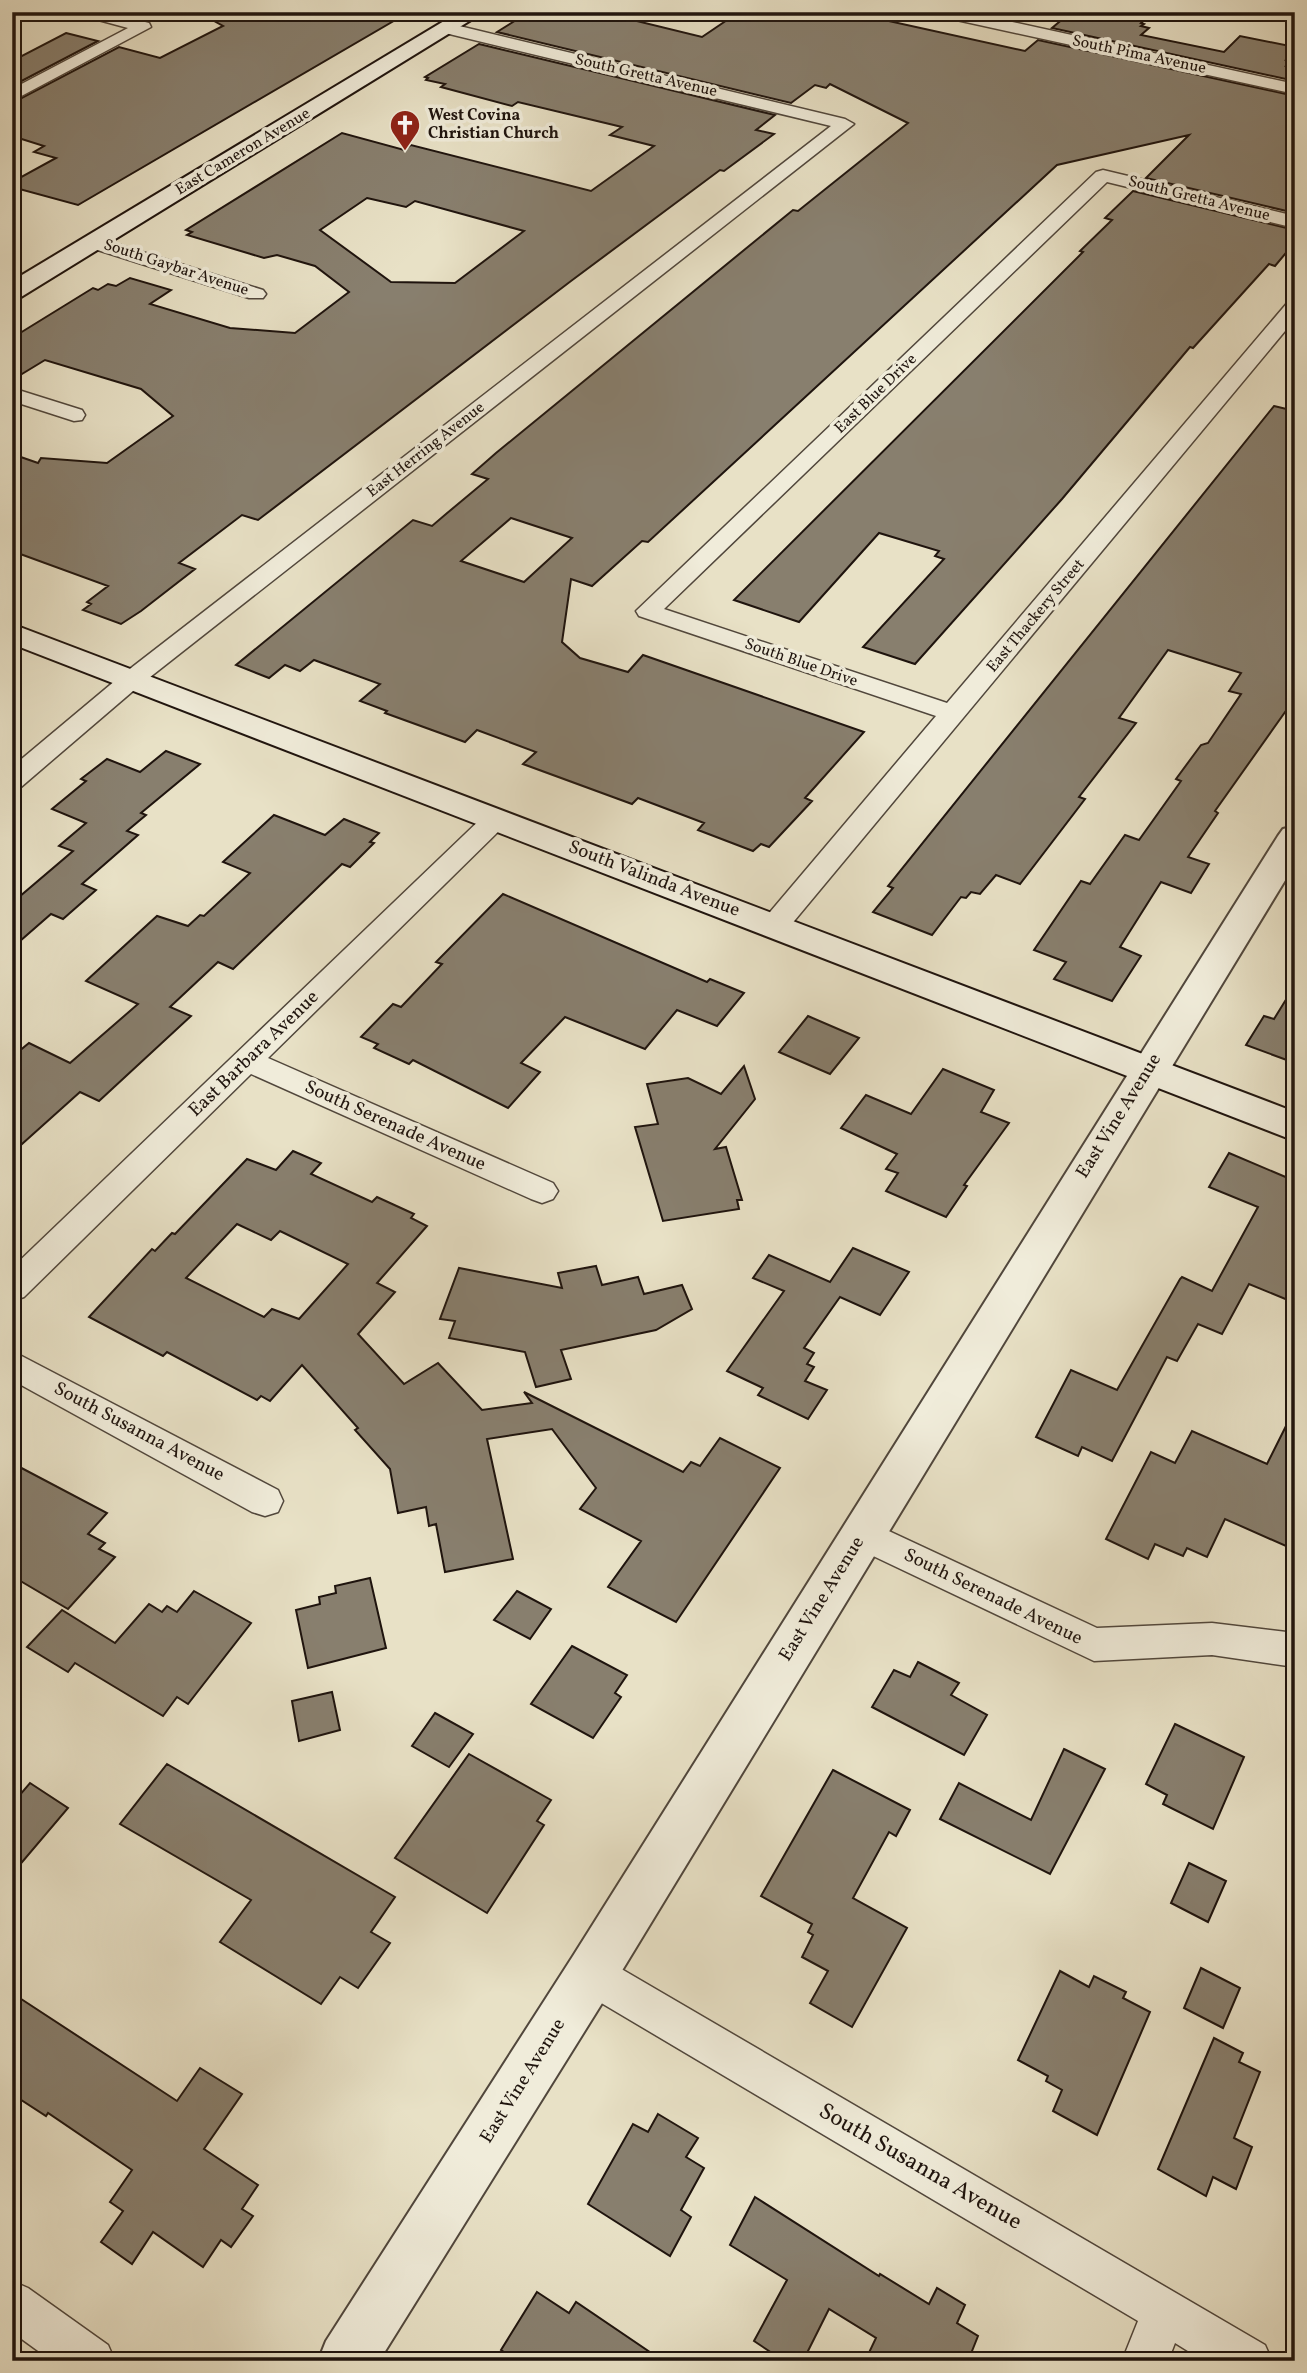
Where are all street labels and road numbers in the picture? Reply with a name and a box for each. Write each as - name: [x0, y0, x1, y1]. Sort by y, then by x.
- street label: South Pima Avenue: [1070, 30, 1208, 80]
- street label: South Gretta Avenue: [573, 49, 719, 103]
- street label: East Cameron Avenue: [171, 103, 315, 201]
- street label: South Gretta Avenue: [1126, 171, 1272, 227]
- street label: South Gaybar Avenue: [101, 234, 251, 302]
- street label: East Blue Drive: [830, 349, 922, 439]
- street label: East Herring Avenue: [362, 397, 490, 503]
- street label: East Thackery Street: [982, 554, 1090, 678]
- street label: South Blue Drive: [741, 633, 861, 693]
- street label: South Valinda Avenue: [564, 834, 744, 924]
- street label: East Barbara Avenue: [183, 985, 325, 1123]
- street label: East Vine Avenue: [1070, 1048, 1168, 1184]
- street label: South Serenade Avenue: [300, 1074, 490, 1178]
- street label: South Susanna Avenue: [49, 1376, 229, 1488]
- street label: East Vine Avenue: [773, 1531, 871, 1667]
- street label: South Serenade Avenue: [899, 1542, 1087, 1652]
- street label: East Vine Avenue: [474, 2013, 572, 2149]
- street label: South Susanna Avenue: [812, 2096, 1028, 2238]

